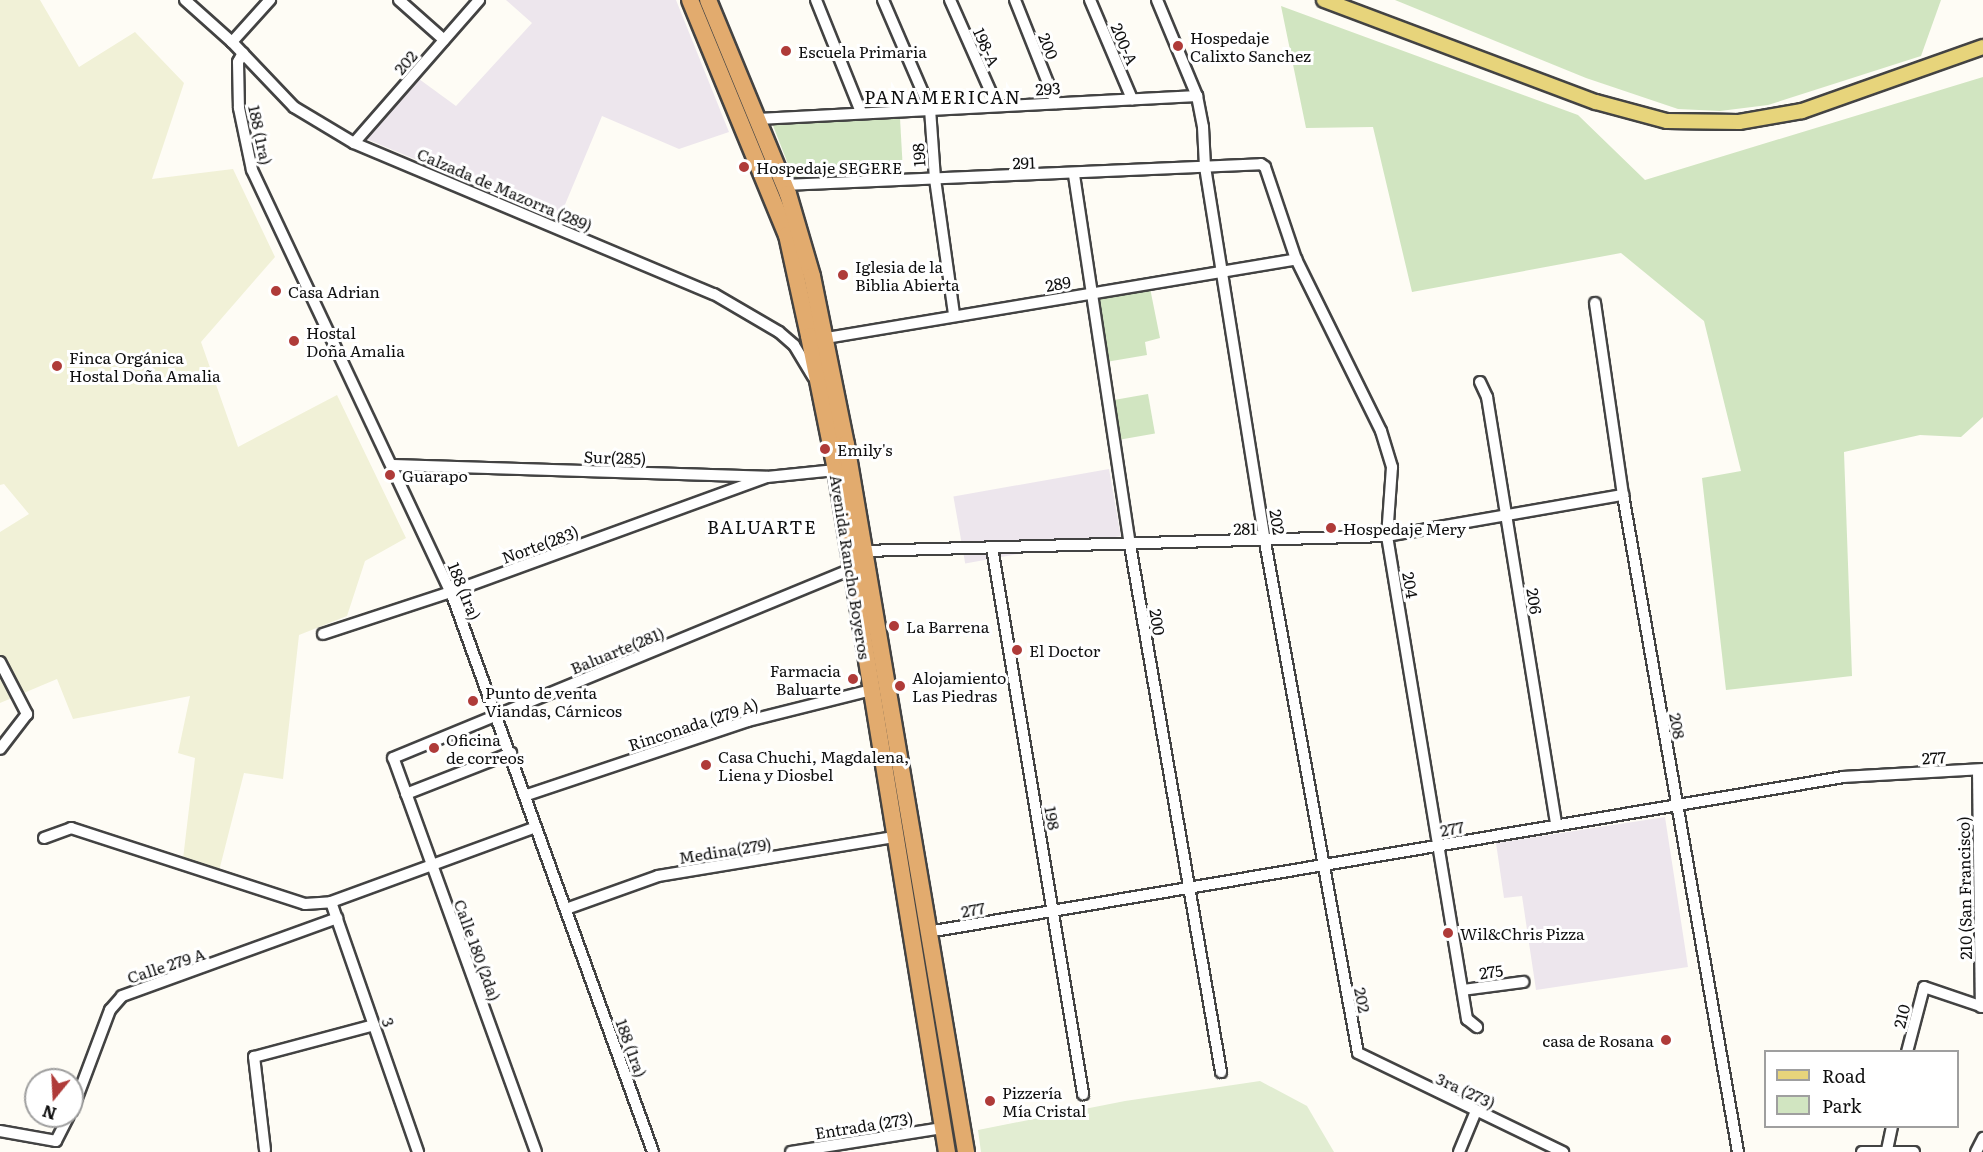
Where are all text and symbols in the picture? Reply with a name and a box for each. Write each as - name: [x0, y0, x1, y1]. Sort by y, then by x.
- street label: 200-A: [1108, 20, 1142, 68]
- street label: 198-A: [970, 25, 1004, 69]
- place label: Hospedaje Calixto Sanchez: [1190, 27, 1311, 65]
- street label: 200: [1035, 30, 1063, 62]
- marker: Hospedaje Calixto Sanchez: [1171, 39, 1185, 53]
- place label: Escuela Primaria: [798, 41, 927, 61]
- marker: Escuela Primaria: [779, 44, 793, 58]
- street label: 202: [389, 46, 421, 78]
- street label: 293: [1035, 78, 1061, 98]
- district label: PANAMERICAN: [864, 86, 1022, 108]
- street label: 188 (1ra): [245, 103, 277, 167]
- street label: Calzada de Mazorra (289): [415, 143, 595, 235]
- street label: 198: [908, 143, 928, 167]
- street label: 291: [1012, 152, 1036, 172]
- place label: Hospedaje SEGERE: [756, 157, 902, 177]
- marker: Hospedaje SEGERE: [737, 160, 751, 174]
- place label: Iglesia de la Biblia Abierta: [855, 256, 960, 294]
- marker: Iglesia de la Biblia Abierta: [836, 268, 850, 282]
- street label: 289: [1044, 271, 1072, 295]
- place label: Casa Adrian: [288, 281, 380, 301]
- marker: Casa Adrian: [269, 284, 283, 298]
- place label: Hostal Doña Amalia: [306, 322, 405, 360]
- marker: Hostal Doña Amalia: [287, 334, 301, 348]
- place label: Finca Orgánica Hostal Doña Amalia: [69, 347, 221, 385]
- marker: Finca Orgánica Hostal Doña Amalia: [50, 359, 64, 373]
- place label: Emily's: [837, 439, 893, 459]
- marker: Emily's: [818, 442, 832, 456]
- street label: Sur(285): [583, 446, 647, 468]
- place label: Guarapo: [402, 465, 468, 485]
- marker: Guarapo: [383, 468, 397, 482]
- street label: Avenida Rancho Boyeros: [827, 473, 875, 661]
- street label: 202: [1267, 508, 1289, 536]
- district label: BALUARTE: [707, 516, 817, 538]
- street label: 281: [1233, 518, 1257, 538]
- place label: Hospedaje Mery: [1343, 518, 1466, 538]
- street label: Norte(283): [499, 521, 581, 567]
- marker: Hospedaje Mery: [1324, 521, 1338, 535]
- street label: 188 (1ra): [445, 559, 485, 623]
- street label: 204: [1399, 570, 1423, 600]
- street label: 206: [1523, 587, 1547, 615]
- street label: 200: [1146, 607, 1170, 637]
- place label: La Barrena: [906, 616, 989, 636]
- marker: La Barrena: [887, 619, 901, 633]
- street label: Baluarte(281): [567, 623, 667, 677]
- place label: El Doctor: [1029, 640, 1100, 660]
- marker: El Doctor: [1010, 643, 1024, 657]
- place label: Farmacia Baluarte: [770, 660, 841, 698]
- place label: Alojamiento Las Piedras: [912, 667, 1006, 705]
- marker: Farmacia Baluarte: [846, 672, 860, 686]
- marker: Alojamiento Las Piedras: [893, 679, 907, 693]
- place label: Punto de venta Viandas, Cárnicos: [485, 682, 622, 720]
- marker: Punto de venta Viandas, Cárnicos: [466, 694, 480, 708]
- street label: Rinconada (279 A): [626, 694, 760, 754]
- street label: 208: [1666, 711, 1690, 741]
- place label: Oficina de correos: [446, 729, 524, 767]
- marker: Oficina de correos: [427, 741, 441, 755]
- place label: Casa Chuchi, Magdalena, Liena y Diosbel: [718, 746, 909, 784]
- street label: 277: [1921, 747, 1947, 767]
- marker: Casa Chuchi, Magdalena, Liena y Diosbel: [699, 758, 713, 772]
- street label: 198: [1041, 805, 1065, 831]
- street label: 277: [1438, 816, 1466, 840]
- street label: 210 (San Francisco): [1953, 816, 1975, 960]
- street label: Medina(279): [677, 833, 773, 867]
- street label: Calle 180 (2da): [451, 897, 505, 1003]
- street label: 277: [959, 897, 987, 921]
- place label: Wil&Chris Pizza: [1460, 923, 1585, 943]
- marker: Wil&Chris Pizza: [1441, 926, 1455, 940]
- street label: Calle 279 A: [124, 943, 208, 987]
- street label: 275: [1478, 960, 1504, 982]
- street label: 202: [1351, 986, 1375, 1014]
- street label: 210: [1889, 1002, 1913, 1030]
- street label: 3: [379, 1015, 399, 1029]
- street label: 188 (1ra): [613, 1016, 651, 1080]
- place label: casa de Rosana: [1542, 1030, 1654, 1050]
- marker: casa de Rosana: [1659, 1033, 1673, 1047]
- legend: [1764, 1050, 1959, 1128]
- text: Road: [1822, 1062, 1866, 1089]
- north arrow: [24, 1068, 84, 1128]
- street label: 3ra (273): [1433, 1068, 1499, 1112]
- place label: Pizzería Mía Cristal: [1002, 1082, 1086, 1120]
- text: Park: [1822, 1092, 1861, 1119]
- marker: Pizzería Mía Cristal: [983, 1094, 997, 1108]
- text: N: [39, 1100, 59, 1127]
- street label: Entrada (273): [813, 1108, 915, 1142]

